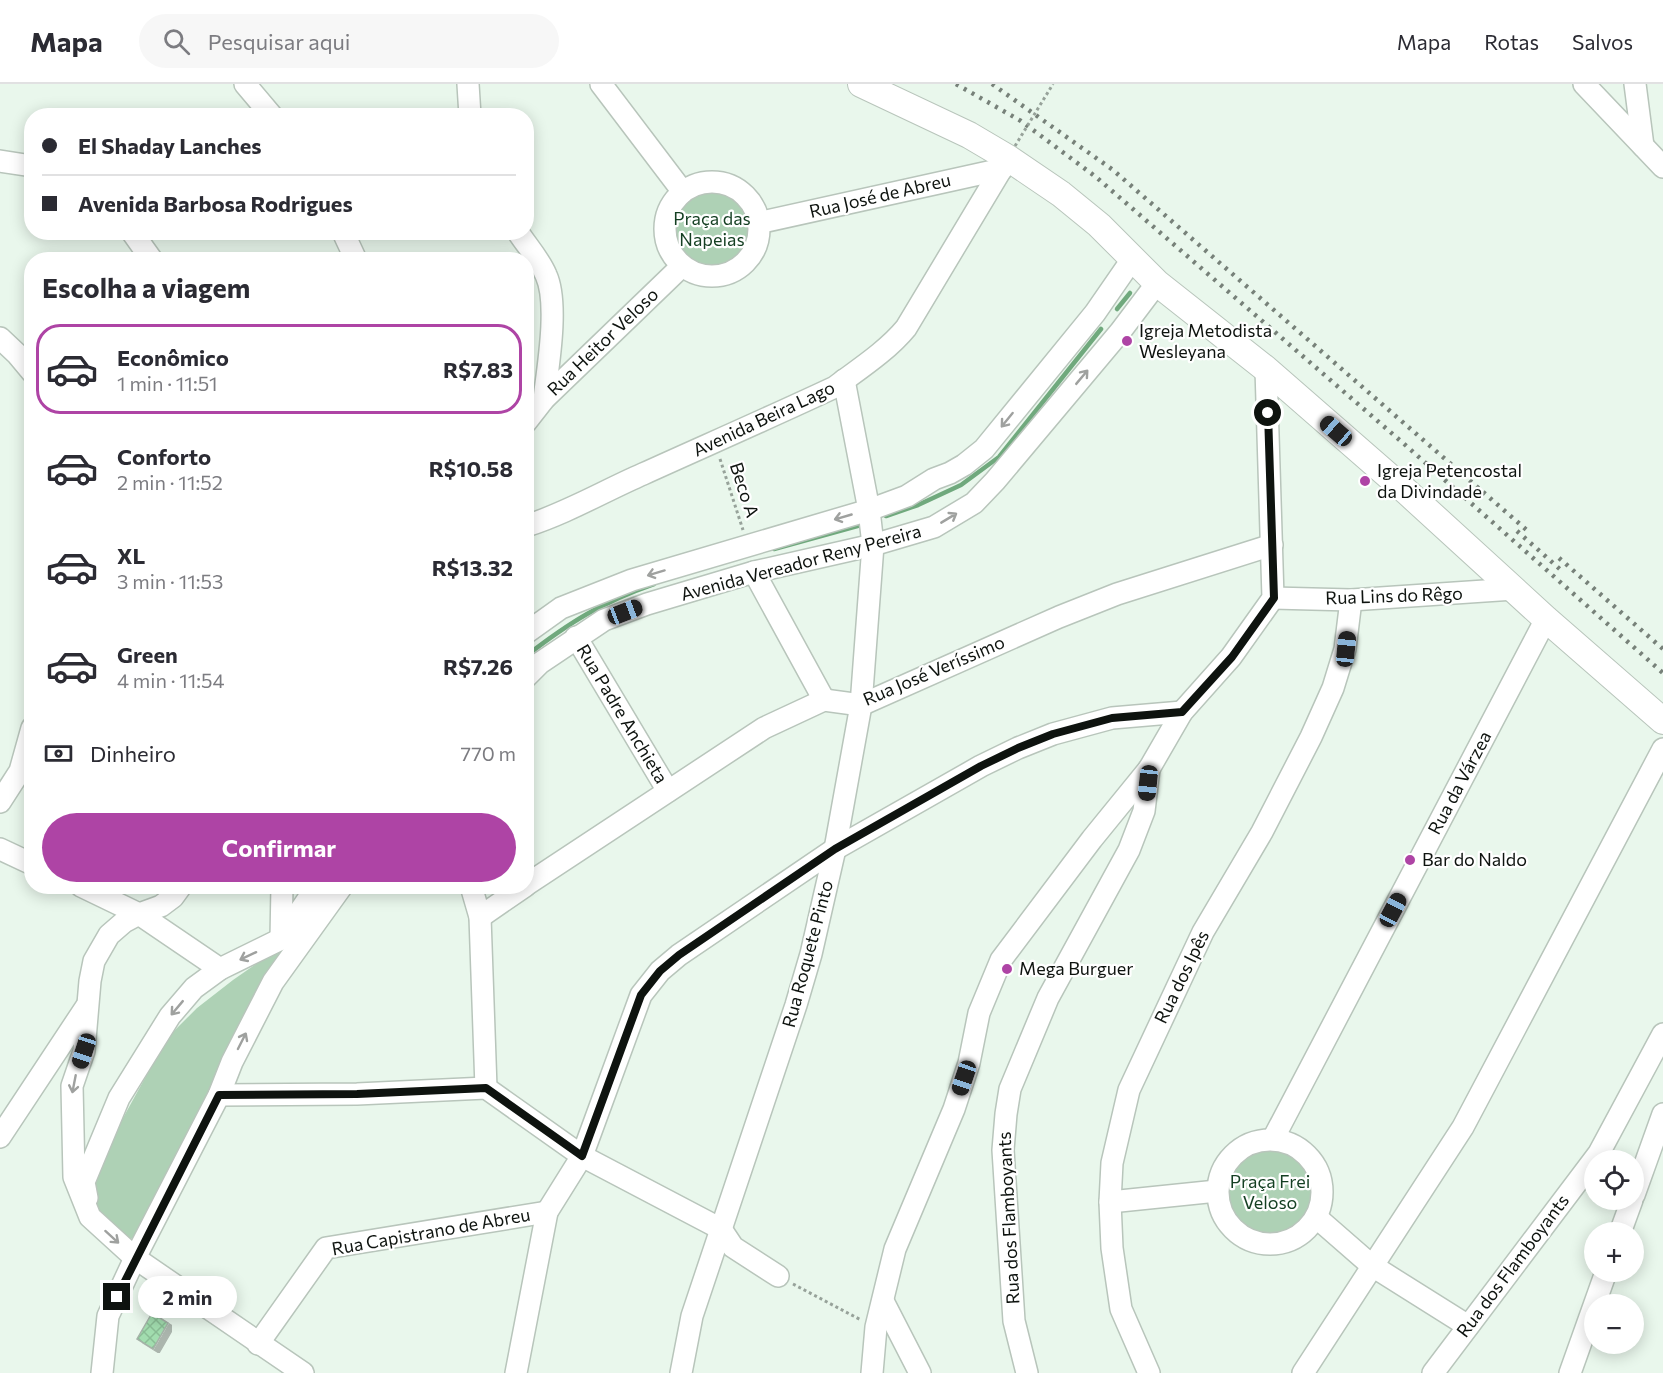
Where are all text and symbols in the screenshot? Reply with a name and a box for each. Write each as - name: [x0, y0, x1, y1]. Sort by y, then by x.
- search box: [139, 14, 559, 68]
- text: Mapa: [30, 24, 103, 58]
- icon: search: [160, 25, 193, 58]
- text: Pesquisar aqui: [208, 28, 350, 55]
- text: Mapa: [1397, 29, 1451, 54]
- text: Rotas: [1484, 29, 1539, 54]
- text: Salvos: [1572, 29, 1633, 54]
- text: El Shaday Lanches: [78, 132, 262, 159]
- street label: Rua José de Abreu: [807, 168, 953, 222]
- text: Avenida Barbosa Rodrigues: [78, 190, 353, 217]
- park label: Praça das Napeias: [673, 207, 751, 250]
- text: Escolha a viagem: [42, 271, 250, 304]
- street label: Rua Heitor Veloso: [542, 283, 662, 400]
- place label: Igreja Metodista Wesleyana: [1139, 319, 1272, 362]
- marker: Igreja Metodista Wesleyana: [1120, 334, 1134, 348]
- icon: car: [45, 342, 99, 396]
- text: Econômico: [117, 344, 229, 371]
- text: R$7.83: [443, 356, 513, 383]
- one-way arrow: [1075, 370, 1089, 385]
- text: 1 min · 11:51: [117, 371, 218, 395]
- street label: Avenida Beira Lago: [689, 376, 838, 461]
- route start: [1254, 399, 1281, 426]
- one-way arrow: [1000, 412, 1014, 427]
- car: [1317, 412, 1355, 450]
- icon: car: [45, 441, 99, 495]
- text: Conforto: [117, 443, 211, 470]
- text: R$10.58: [429, 455, 513, 482]
- street label: Beco A: [726, 459, 764, 520]
- place label: Igreja Petencostal da Divindade: [1377, 459, 1522, 502]
- text: 2 min · 11:52: [117, 470, 223, 494]
- marker: Igreja Petencostal da Divindade: [1358, 474, 1372, 488]
- one-way arrow: [834, 512, 853, 523]
- one-way arrow: [940, 512, 957, 524]
- street label: Avenida Vereador Reny Pereira: [678, 519, 923, 605]
- icon: car: [45, 540, 99, 594]
- text: XL: [117, 542, 145, 569]
- text: R$13.32: [432, 554, 513, 581]
- one-way arrow: [647, 568, 666, 579]
- text: 3 min · 11:53: [117, 569, 223, 593]
- street label: Rua Lins do Rêgo: [1325, 582, 1463, 608]
- car: [605, 597, 645, 627]
- street label: Rua José Veríssimo: [859, 630, 1008, 710]
- car: [1335, 630, 1357, 668]
- icon: car: [45, 639, 99, 693]
- street label: Rua Padre Anchieta: [573, 640, 673, 787]
- text: Green: [117, 641, 178, 668]
- text: R$7.26: [443, 653, 513, 680]
- text: 4 min · 11:54: [117, 668, 225, 692]
- street label: Rua da Várzea: [1423, 727, 1496, 838]
- icon: cash: [42, 737, 75, 770]
- text: Dinheiro: [90, 740, 176, 767]
- text: 770 m: [461, 741, 516, 765]
- car: [1137, 764, 1159, 802]
- button: Confirmar: [42, 813, 516, 882]
- place label: Bar do Naldo: [1422, 848, 1527, 870]
- marker: Bar do Naldo: [1403, 853, 1417, 867]
- street label: Rua Roquete Pinto: [777, 878, 837, 1030]
- car: [1377, 890, 1409, 930]
- street label: Rua dos Ipês: [1149, 926, 1213, 1027]
- one-way arrow: [240, 950, 258, 962]
- place label: Mega Burguer: [1019, 957, 1134, 979]
- marker: Mega Burguer: [1000, 962, 1014, 976]
- one-way arrow: [171, 1000, 184, 1016]
- car: [70, 1031, 98, 1071]
- one-way arrow: [237, 1033, 248, 1051]
- car: [950, 1058, 978, 1098]
- one-way arrow: [68, 1073, 79, 1093]
- street label: Rua dos Flamboyants: [992, 1131, 1024, 1305]
- map controls: [1584, 1150, 1644, 1354]
- button: locate: [1584, 1150, 1644, 1210]
- park label: Praça Frei Veloso: [1230, 1170, 1310, 1213]
- street label: Rua dos Flamboyants: [1451, 1190, 1573, 1341]
- street label: Rua Capistrano de Abreu: [330, 1203, 532, 1259]
- button: +: [1584, 1222, 1644, 1282]
- one-way arrow: [105, 1230, 120, 1244]
- callout: 2 min: [138, 1276, 237, 1318]
- route end: [103, 1283, 130, 1310]
- text: 2 min: [163, 1285, 212, 1309]
- button: −: [1584, 1294, 1644, 1354]

